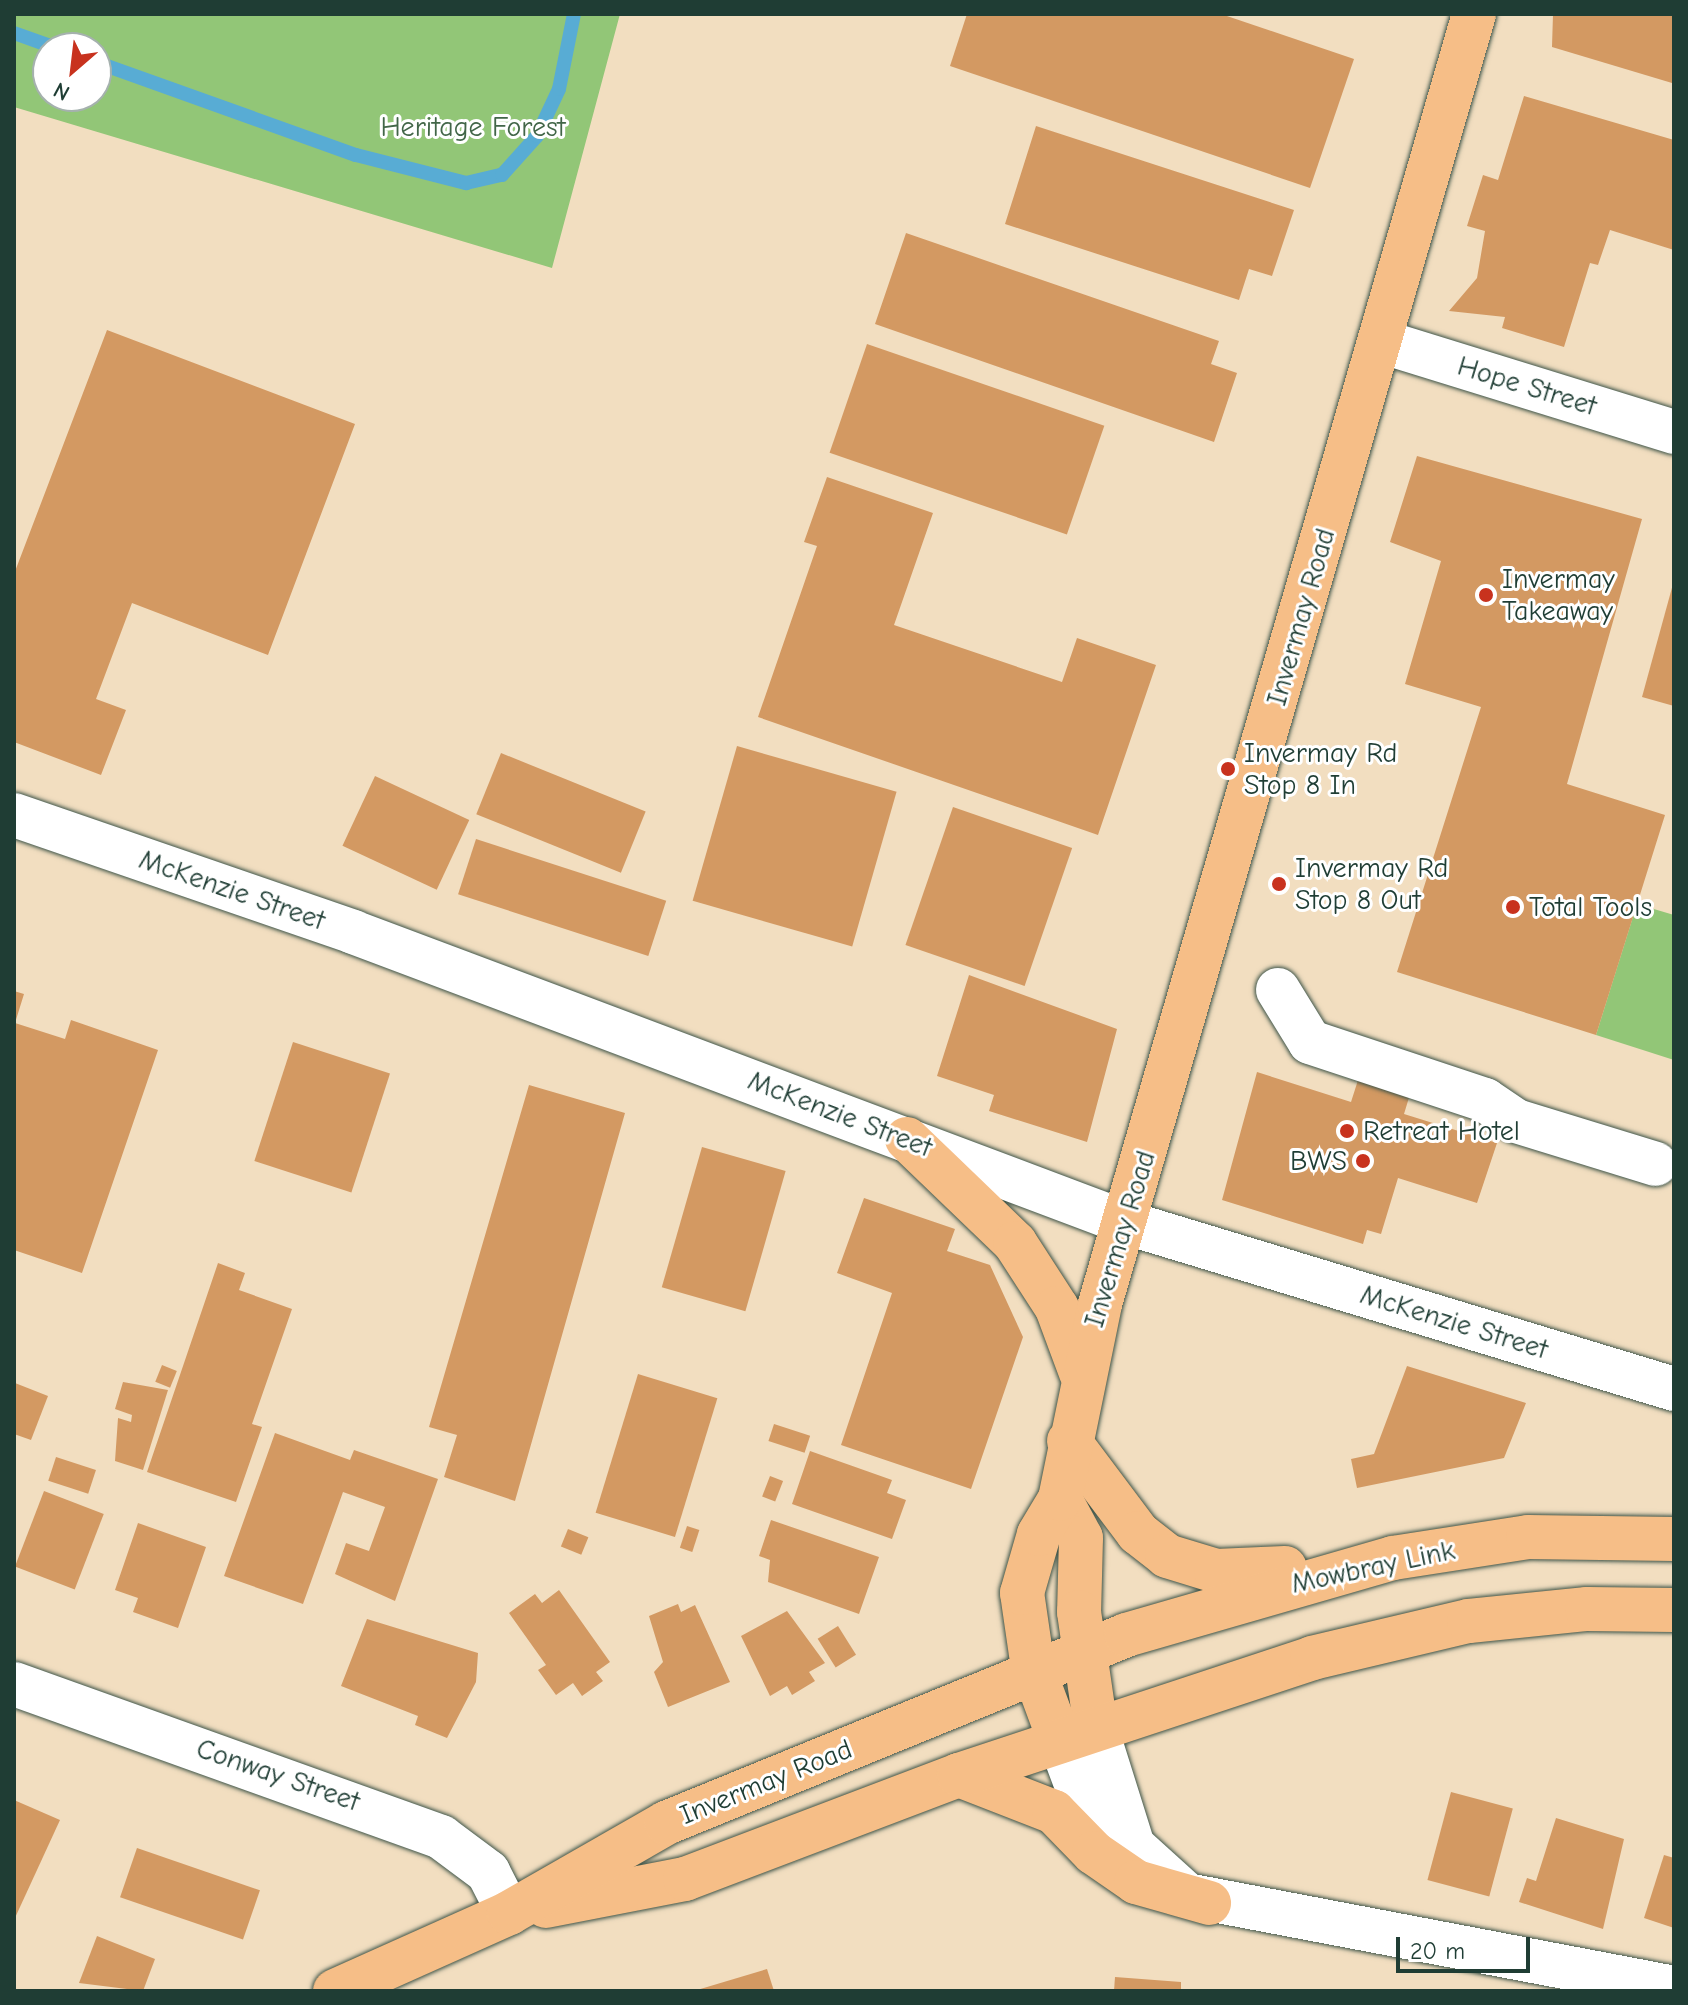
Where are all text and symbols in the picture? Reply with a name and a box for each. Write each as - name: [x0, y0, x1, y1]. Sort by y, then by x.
- north arrow: [32, 32, 112, 112]
- text: N: [49, 77, 74, 106]
- park label: Heritage Forest: [380, 110, 566, 144]
- street label: Hope Street: [1454, 349, 1600, 423]
- street label: Invermay Road: [1260, 525, 1342, 709]
- place label: Invermay Takeaway: [1502, 562, 1615, 628]
- marker: Invermay Takeaway: [1477, 586, 1495, 604]
- place label: Invermay Rd Stop 8 In: [1244, 736, 1397, 802]
- marker: Invermay Rd Stop 8 In: [1219, 760, 1237, 778]
- street label: McKenzie Street: [135, 843, 329, 937]
- place label: Invermay Rd Stop 8 Out: [1295, 851, 1448, 917]
- marker: Invermay Rd Stop 8 Out: [1270, 875, 1288, 893]
- place label: Total Tools: [1529, 890, 1652, 924]
- marker: Total Tools: [1504, 898, 1522, 916]
- street label: McKenzie Street: [743, 1064, 937, 1164]
- place label: Retreat Hotel: [1363, 1114, 1520, 1148]
- marker: Retreat Hotel: [1338, 1122, 1356, 1140]
- place label: BWS: [1290, 1144, 1347, 1178]
- street label: Invermay Road: [1077, 1147, 1163, 1331]
- marker: BWS: [1354, 1152, 1372, 1170]
- street label: McKenzie Street: [1356, 1278, 1552, 1366]
- street label: Mowbray Link: [1288, 1533, 1458, 1601]
- street label: Conway Street: [192, 1731, 364, 1819]
- street label: Invermay Road: [675, 1732, 857, 1832]
- scale bar: [1400, 1921, 1534, 1971]
- text: 20 m: [1410, 1937, 1465, 1965]

